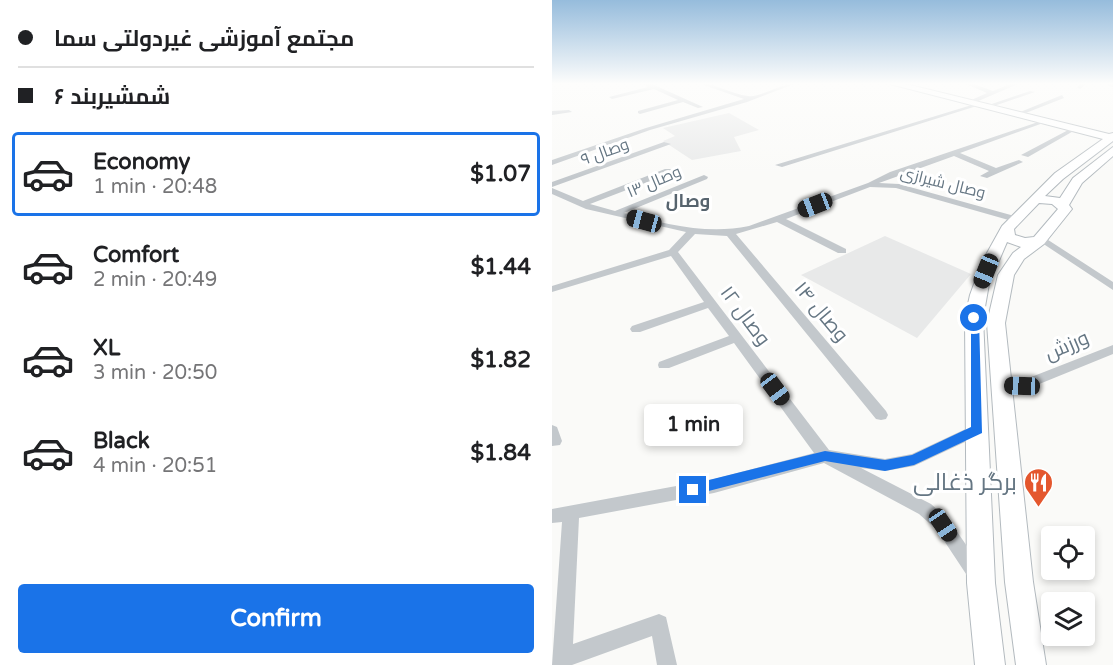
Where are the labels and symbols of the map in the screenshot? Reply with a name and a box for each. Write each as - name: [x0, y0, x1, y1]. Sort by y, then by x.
- street label: وصال ۹: [578, 134, 632, 170]
- street label: وصال ۱۳: [624, 162, 684, 202]
- street label: وصال شیرازی: [898, 163, 988, 203]
- district label: وصال: [666, 190, 710, 212]
- car: [795, 190, 835, 220]
- car: [624, 208, 664, 234]
- car: [971, 251, 1001, 291]
- street label: وصال ۱۴: [789, 277, 853, 347]
- street label: وصال ۱۲: [715, 281, 775, 351]
- route start: [960, 304, 987, 331]
- street label: ورزش: [1041, 326, 1093, 366]
- car: [757, 369, 793, 409]
- car: [1004, 376, 1040, 396]
- callout: 1 min: [644, 403, 742, 445]
- restaurant icon: برگر ذغالی: [1022, 466, 1054, 508]
- place label: برگر ذغالی: [913, 468, 1017, 497]
- route end: [679, 476, 706, 503]
- car: [925, 505, 961, 545]

